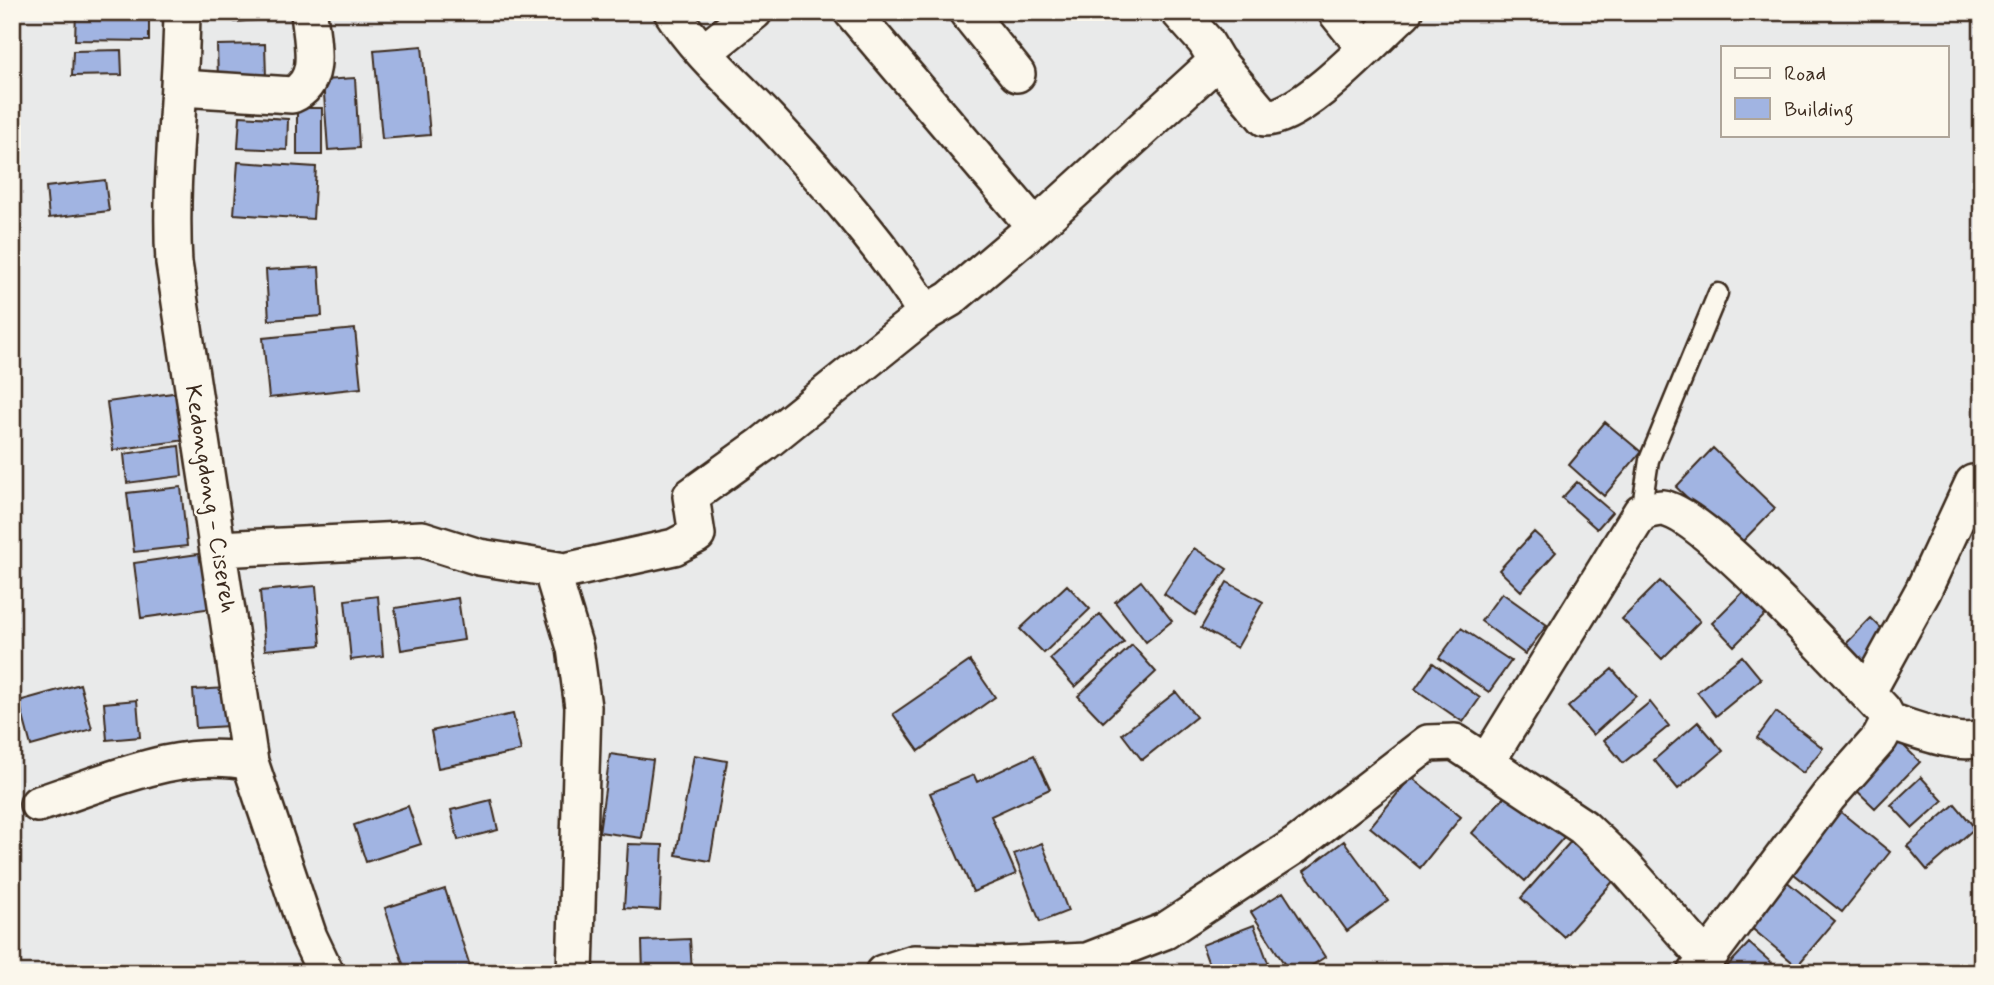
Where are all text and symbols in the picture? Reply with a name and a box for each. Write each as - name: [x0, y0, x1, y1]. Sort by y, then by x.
- legend: [1721, 46, 1948, 136]
- text: Road: [1784, 60, 1826, 88]
- text: Building: [1784, 96, 1854, 126]
- street label: Kedongdong - Cisereh: [177, 382, 243, 616]

